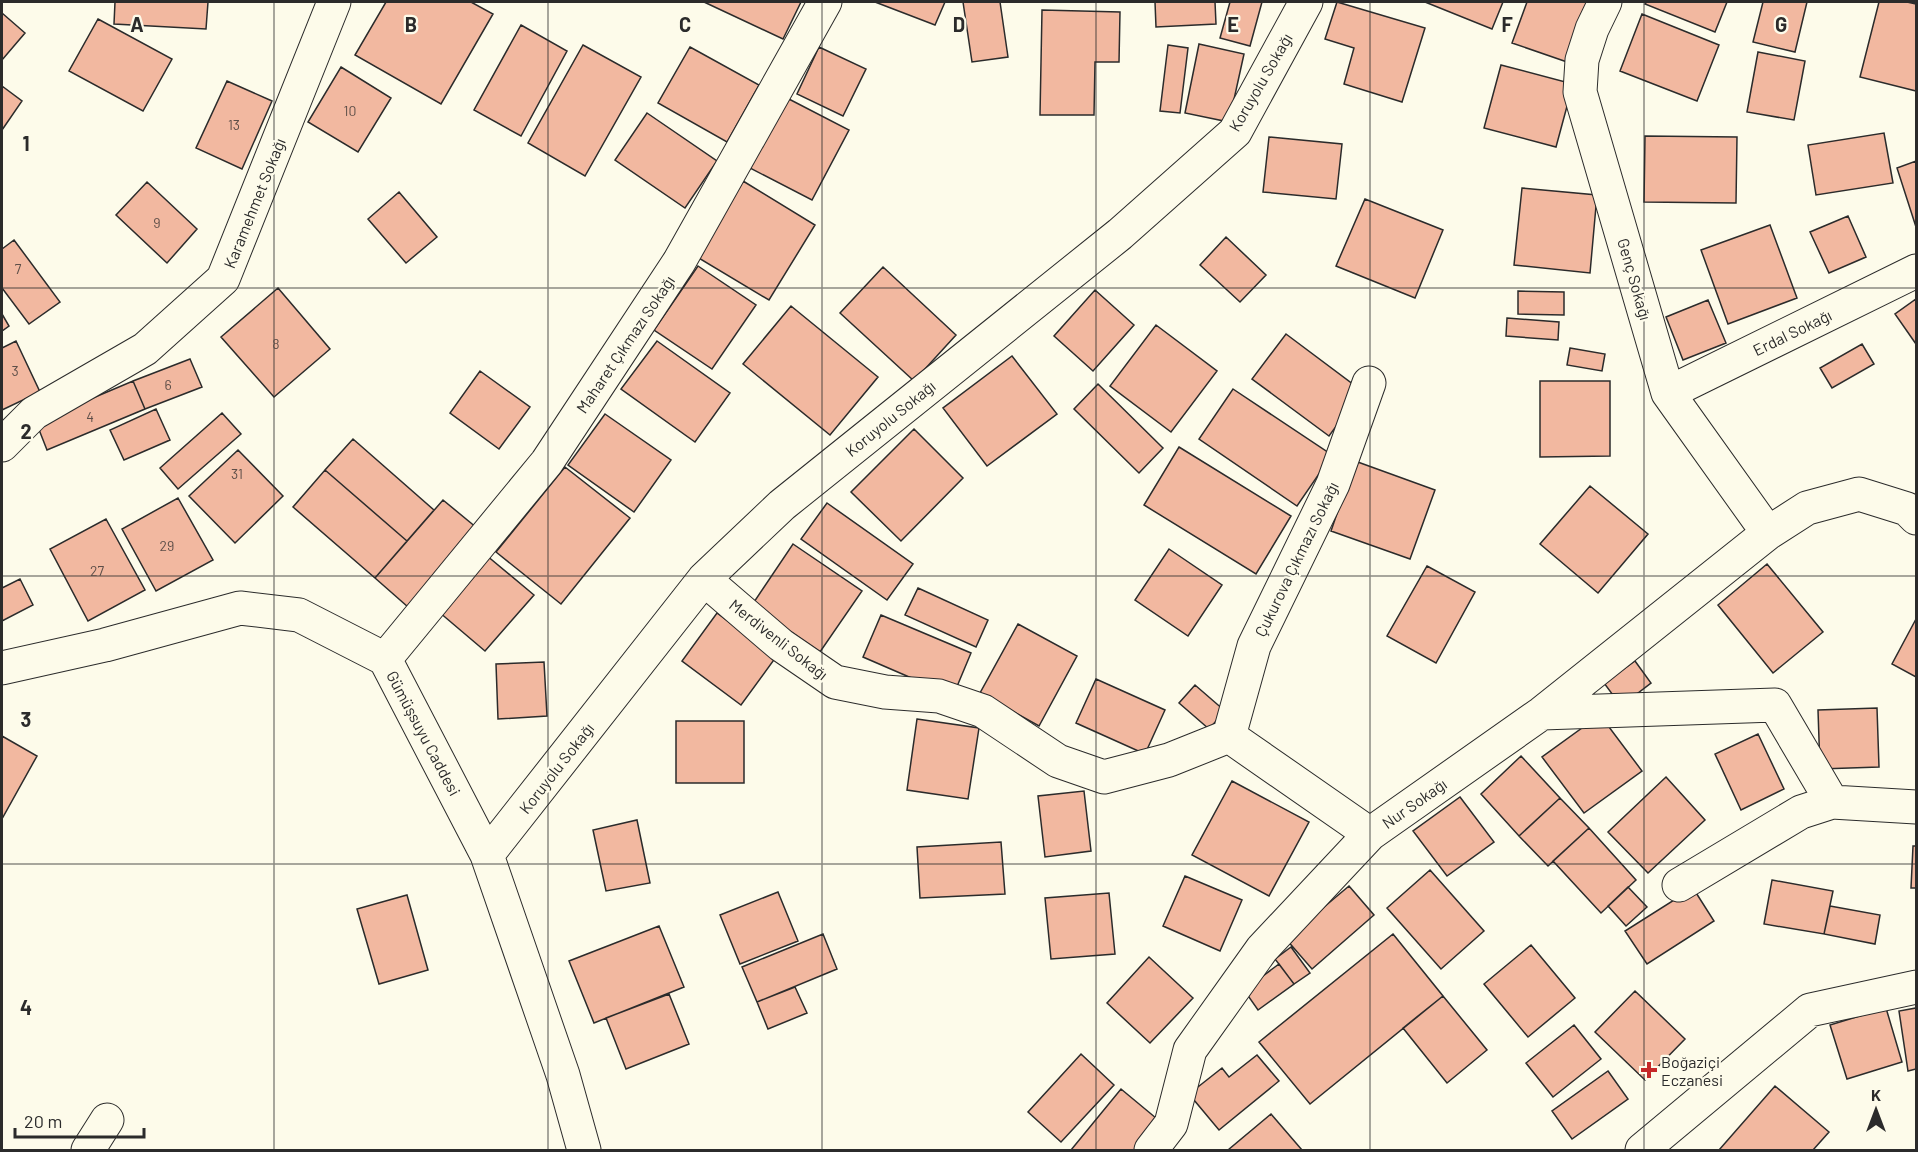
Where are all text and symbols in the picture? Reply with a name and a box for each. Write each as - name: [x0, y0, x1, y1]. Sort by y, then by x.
- text: A: [130, 12, 144, 36]
- text: B: [405, 12, 417, 36]
- text: C: [679, 12, 691, 36]
- text: D: [953, 12, 965, 36]
- text: E: [1227, 12, 1239, 36]
- text: F: [1501, 12, 1513, 36]
- text: G: [1775, 12, 1787, 36]
- street label: Koruyolu Sokağı: [1224, 30, 1296, 134]
- house number: 10: [344, 102, 356, 119]
- house number: 13: [228, 116, 240, 133]
- text: 1: [22, 131, 30, 155]
- street label: Karamehmet Sokağı: [219, 135, 289, 271]
- house number: 9: [153, 214, 161, 231]
- street label: Genç Sokağı: [1614, 236, 1656, 322]
- house number: 7: [15, 260, 22, 277]
- street label: Maharet Çıkmazı Sokağı: [572, 272, 678, 416]
- street label: Erdal Sokağı: [1750, 305, 1834, 359]
- house number: 8: [272, 335, 280, 352]
- house number: 3: [11, 362, 19, 379]
- house number: 6: [164, 376, 172, 393]
- street label: Koruyolu Sokağı: [841, 376, 939, 460]
- house number: 4: [86, 408, 94, 425]
- text: 2: [20, 419, 32, 443]
- house number: 31: [231, 465, 243, 482]
- street label: Çukurova Çıkmazı Sokağı: [1250, 478, 1342, 640]
- house number: 29: [160, 537, 174, 554]
- house number: 27: [90, 562, 104, 579]
- street label: Merdivenli Sokağı: [726, 595, 832, 683]
- street label: Gümüşsuyu Caddesi: [383, 667, 465, 799]
- text: 3: [21, 707, 31, 731]
- street label: Koruyolu Sokağı: [515, 719, 597, 817]
- street label: Nur Sokağı: [1378, 774, 1450, 832]
- text: 4: [20, 995, 32, 1019]
- place label: Boğaziçi Eczanesi: [1661, 1052, 1723, 1089]
- marker: Boğaziçi Eczanesi: [1642, 1063, 1656, 1077]
- north arrow: [1846, 1080, 1906, 1140]
- text: K: [1871, 1085, 1881, 1104]
- scale bar: [15, 1101, 144, 1139]
- text: 20 m: [24, 1110, 62, 1132]

